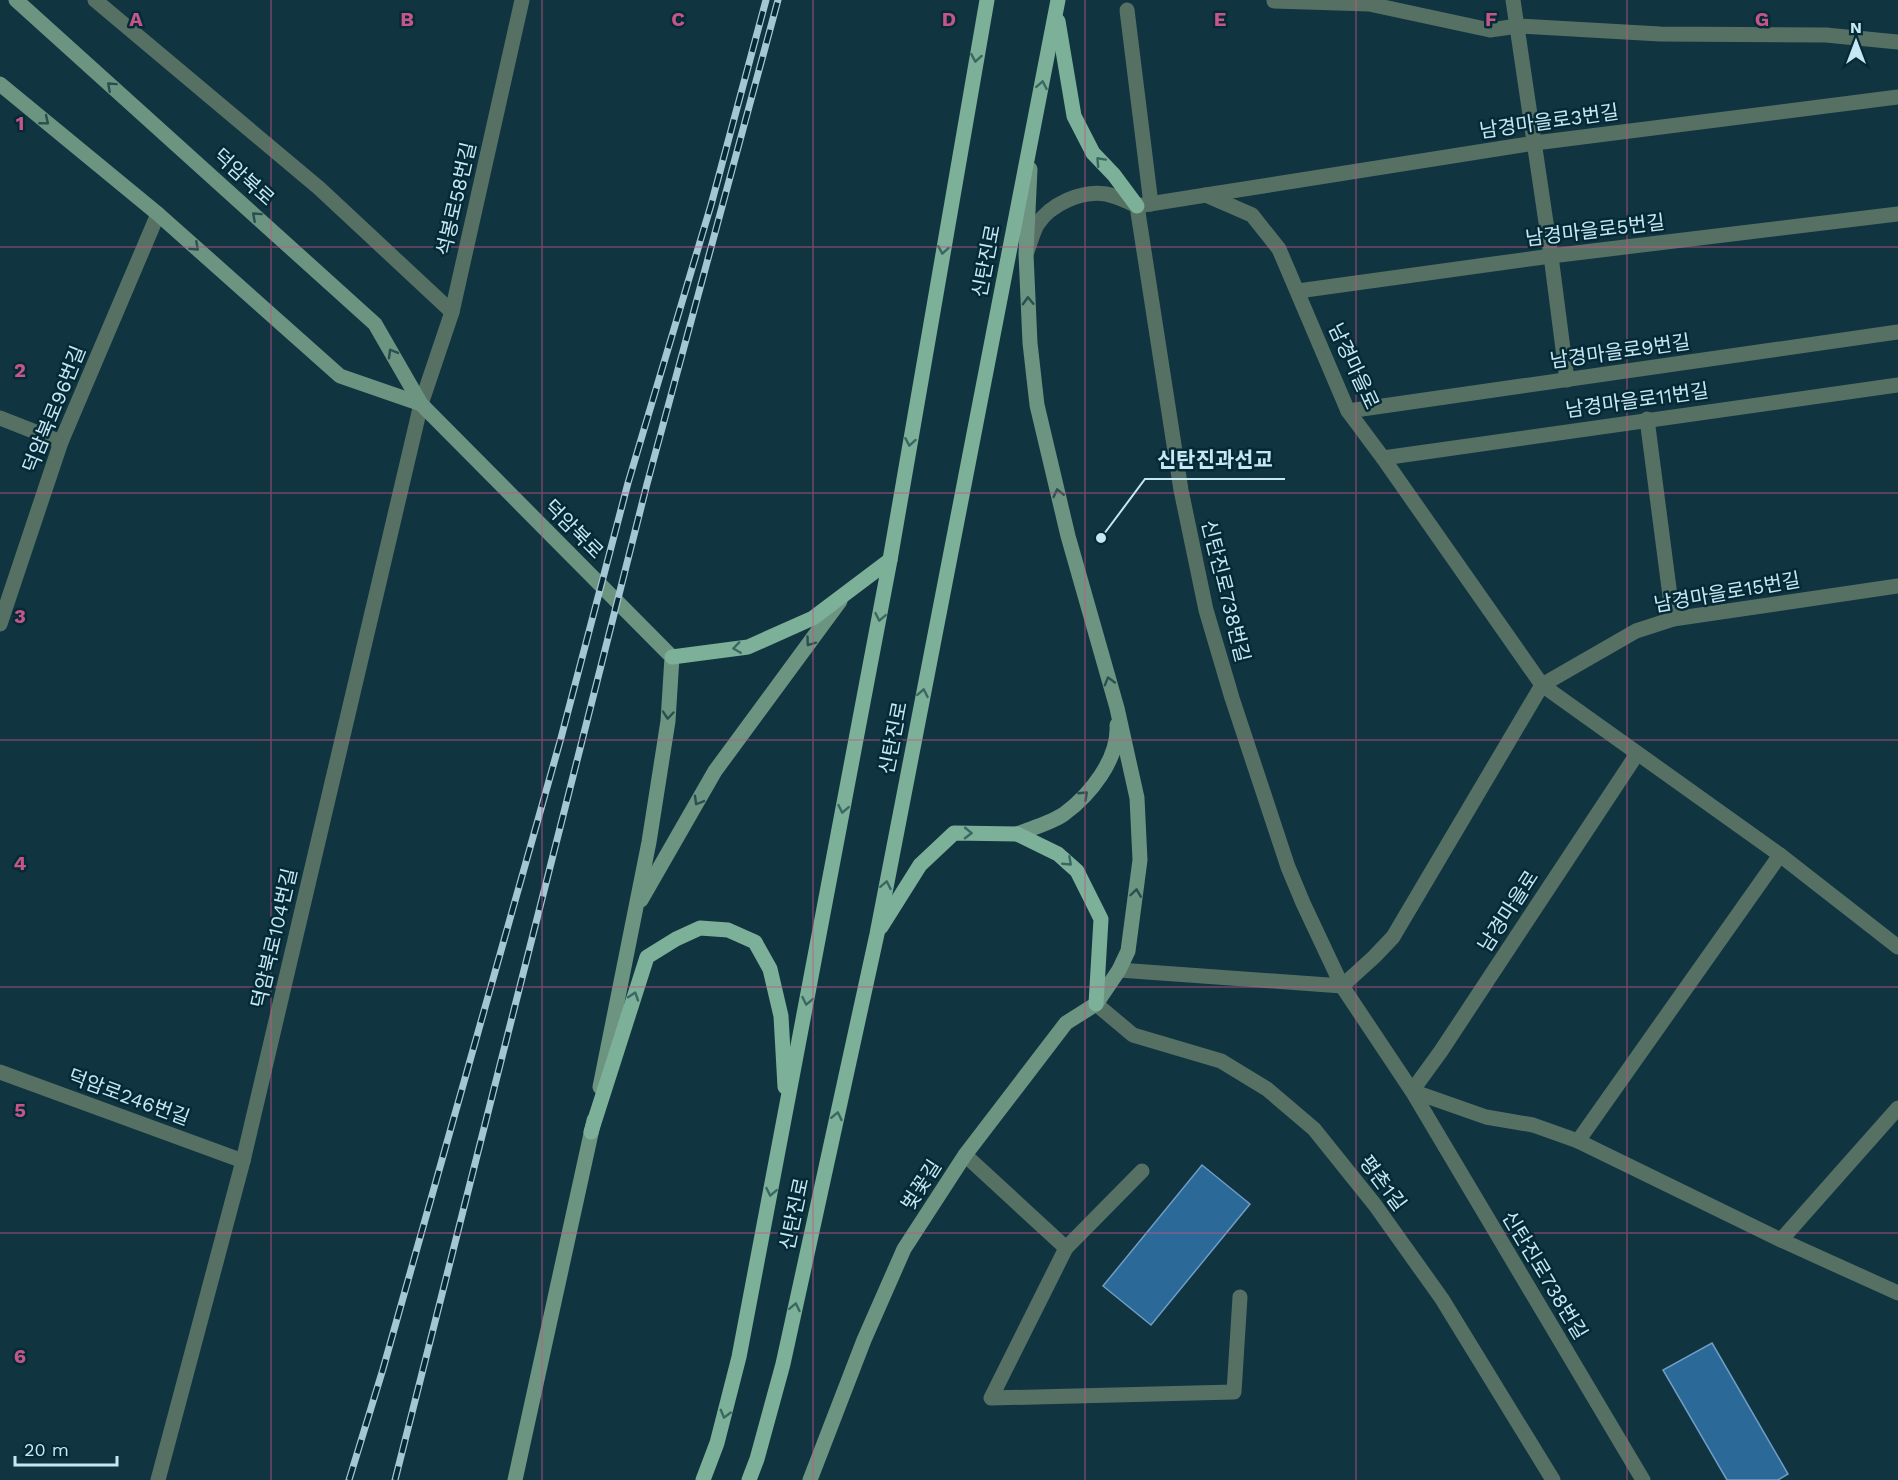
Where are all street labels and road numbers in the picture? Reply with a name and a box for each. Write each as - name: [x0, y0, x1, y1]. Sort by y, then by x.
- street label: 남경마을로3번길: [1478, 99, 1620, 143]
- street label: 석봉로58번길: [431, 140, 481, 258]
- street label: 덕암북로: [209, 143, 279, 211]
- street label: 남경마을로5번길: [1524, 210, 1666, 250]
- street label: 신탄진로: [967, 223, 1005, 299]
- street label: 남경마을로: [1324, 319, 1384, 413]
- street label: 남경마을로9번길: [1548, 329, 1692, 373]
- street label: 덕암북로96번길: [18, 342, 90, 476]
- street label: 남경마을로11번길: [1564, 378, 1710, 422]
- street label: 덕암북로: [539, 494, 609, 564]
- street label: 신탄진로738번길: [1197, 517, 1255, 665]
- street label: 남경마을로15번길: [1652, 567, 1802, 617]
- street label: 신탄진로: [874, 700, 912, 776]
- street label: 덕암북로104번길: [246, 866, 302, 1010]
- street label: 남경마을로: [1473, 866, 1543, 956]
- street label: 덕암로246번길: [65, 1064, 193, 1130]
- street label: 평촌1길: [1354, 1151, 1412, 1215]
- street label: 벚꽃길: [896, 1155, 946, 1215]
- street label: 신탄진로: [775, 1176, 813, 1252]
- street label: 신탄진로738번길: [1497, 1206, 1593, 1344]

